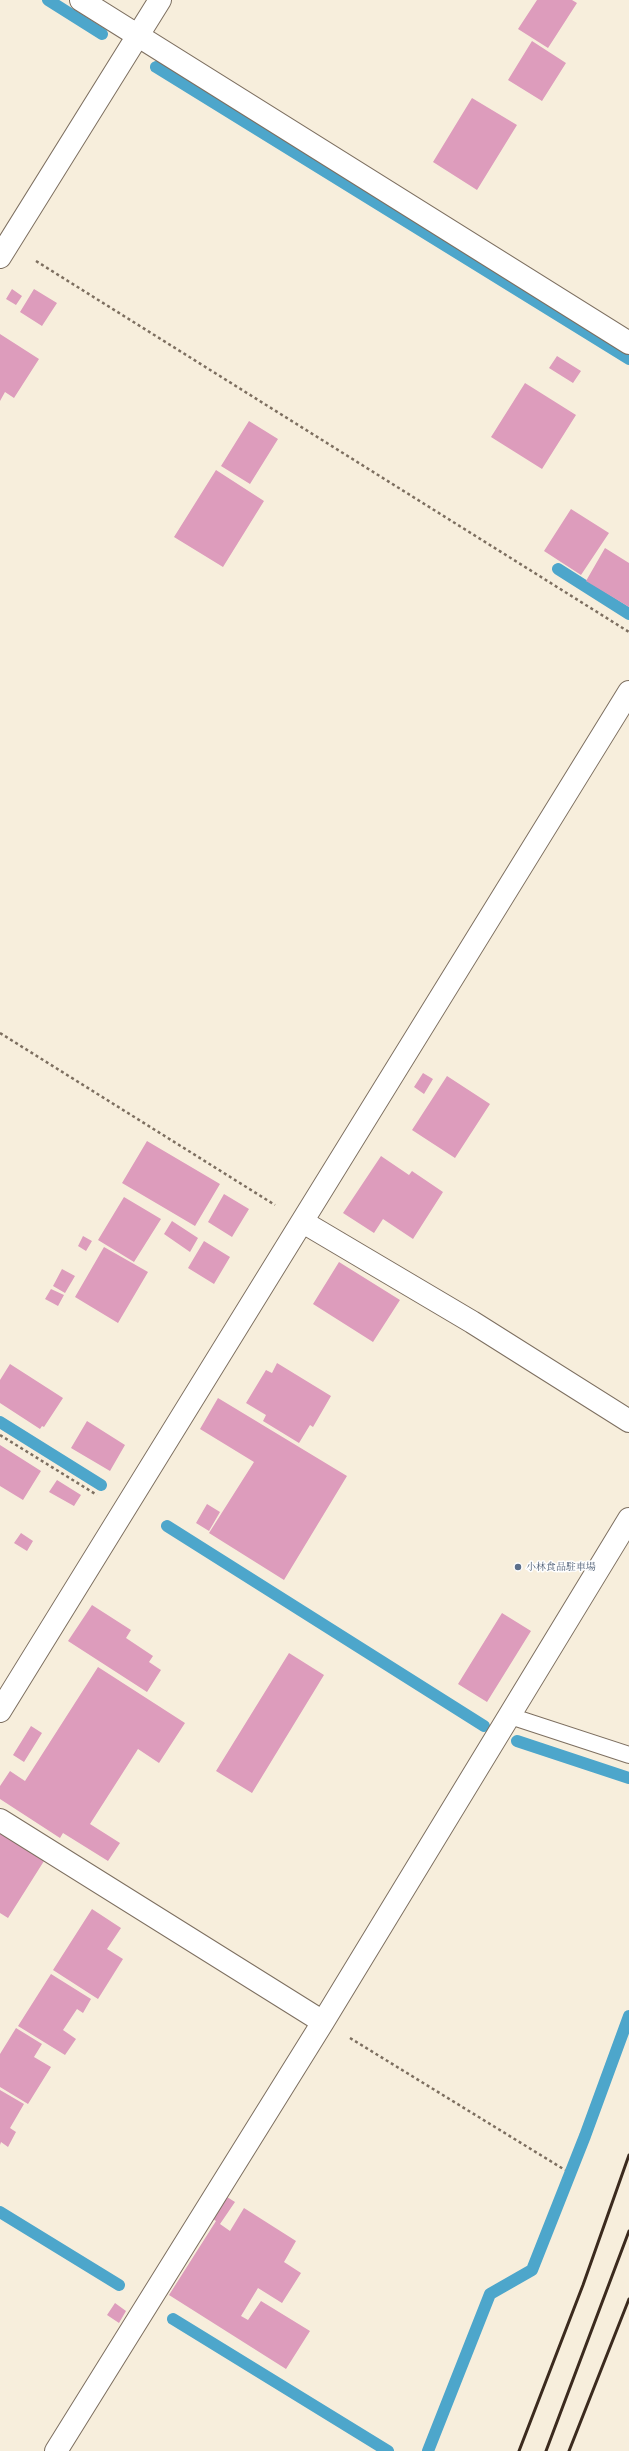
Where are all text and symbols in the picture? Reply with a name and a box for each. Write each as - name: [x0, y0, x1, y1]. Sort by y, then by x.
- place label: 小林食品駐車場: [526, 1561, 596, 1573]
- marker: 小林食品駐車場: [513, 1562, 523, 1572]

